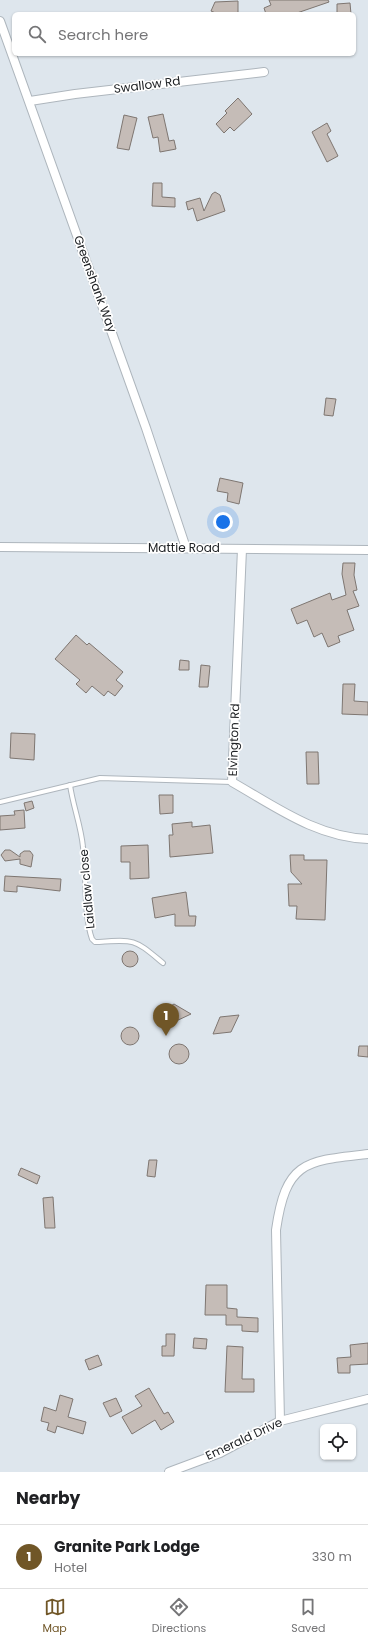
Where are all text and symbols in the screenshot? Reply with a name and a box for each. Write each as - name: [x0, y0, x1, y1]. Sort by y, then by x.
- search box: [12, 12, 356, 56]
- icon: search: [26, 23, 48, 45]
- text: Search here: [58, 24, 148, 45]
- street label: Swallow Rd: [113, 72, 181, 97]
- street label: Greenshank Way: [70, 233, 121, 335]
- your location: [213, 512, 233, 532]
- street label: Mattie Road: [148, 539, 220, 556]
- street label: Elvington Rd: [224, 703, 243, 777]
- street label: Laidlaw close: [75, 848, 98, 930]
- pin: 1: [153, 1003, 179, 1036]
- street label: Emerald Drive: [203, 1413, 285, 1464]
- map controls: [320, 1424, 356, 1460]
- button: locate: [320, 1424, 356, 1460]
- text: Nearby: [16, 1486, 80, 1510]
- text: Granite Park Lodge: [54, 1536, 200, 1557]
- text: 1: [27, 1547, 31, 1566]
- text: 330 m: [312, 1547, 352, 1566]
- text: Hotel: [54, 1558, 87, 1577]
- tab: Map: [42, 1596, 67, 1637]
- tab: Directions: [152, 1596, 206, 1637]
- tab: Saved: [291, 1596, 326, 1637]

